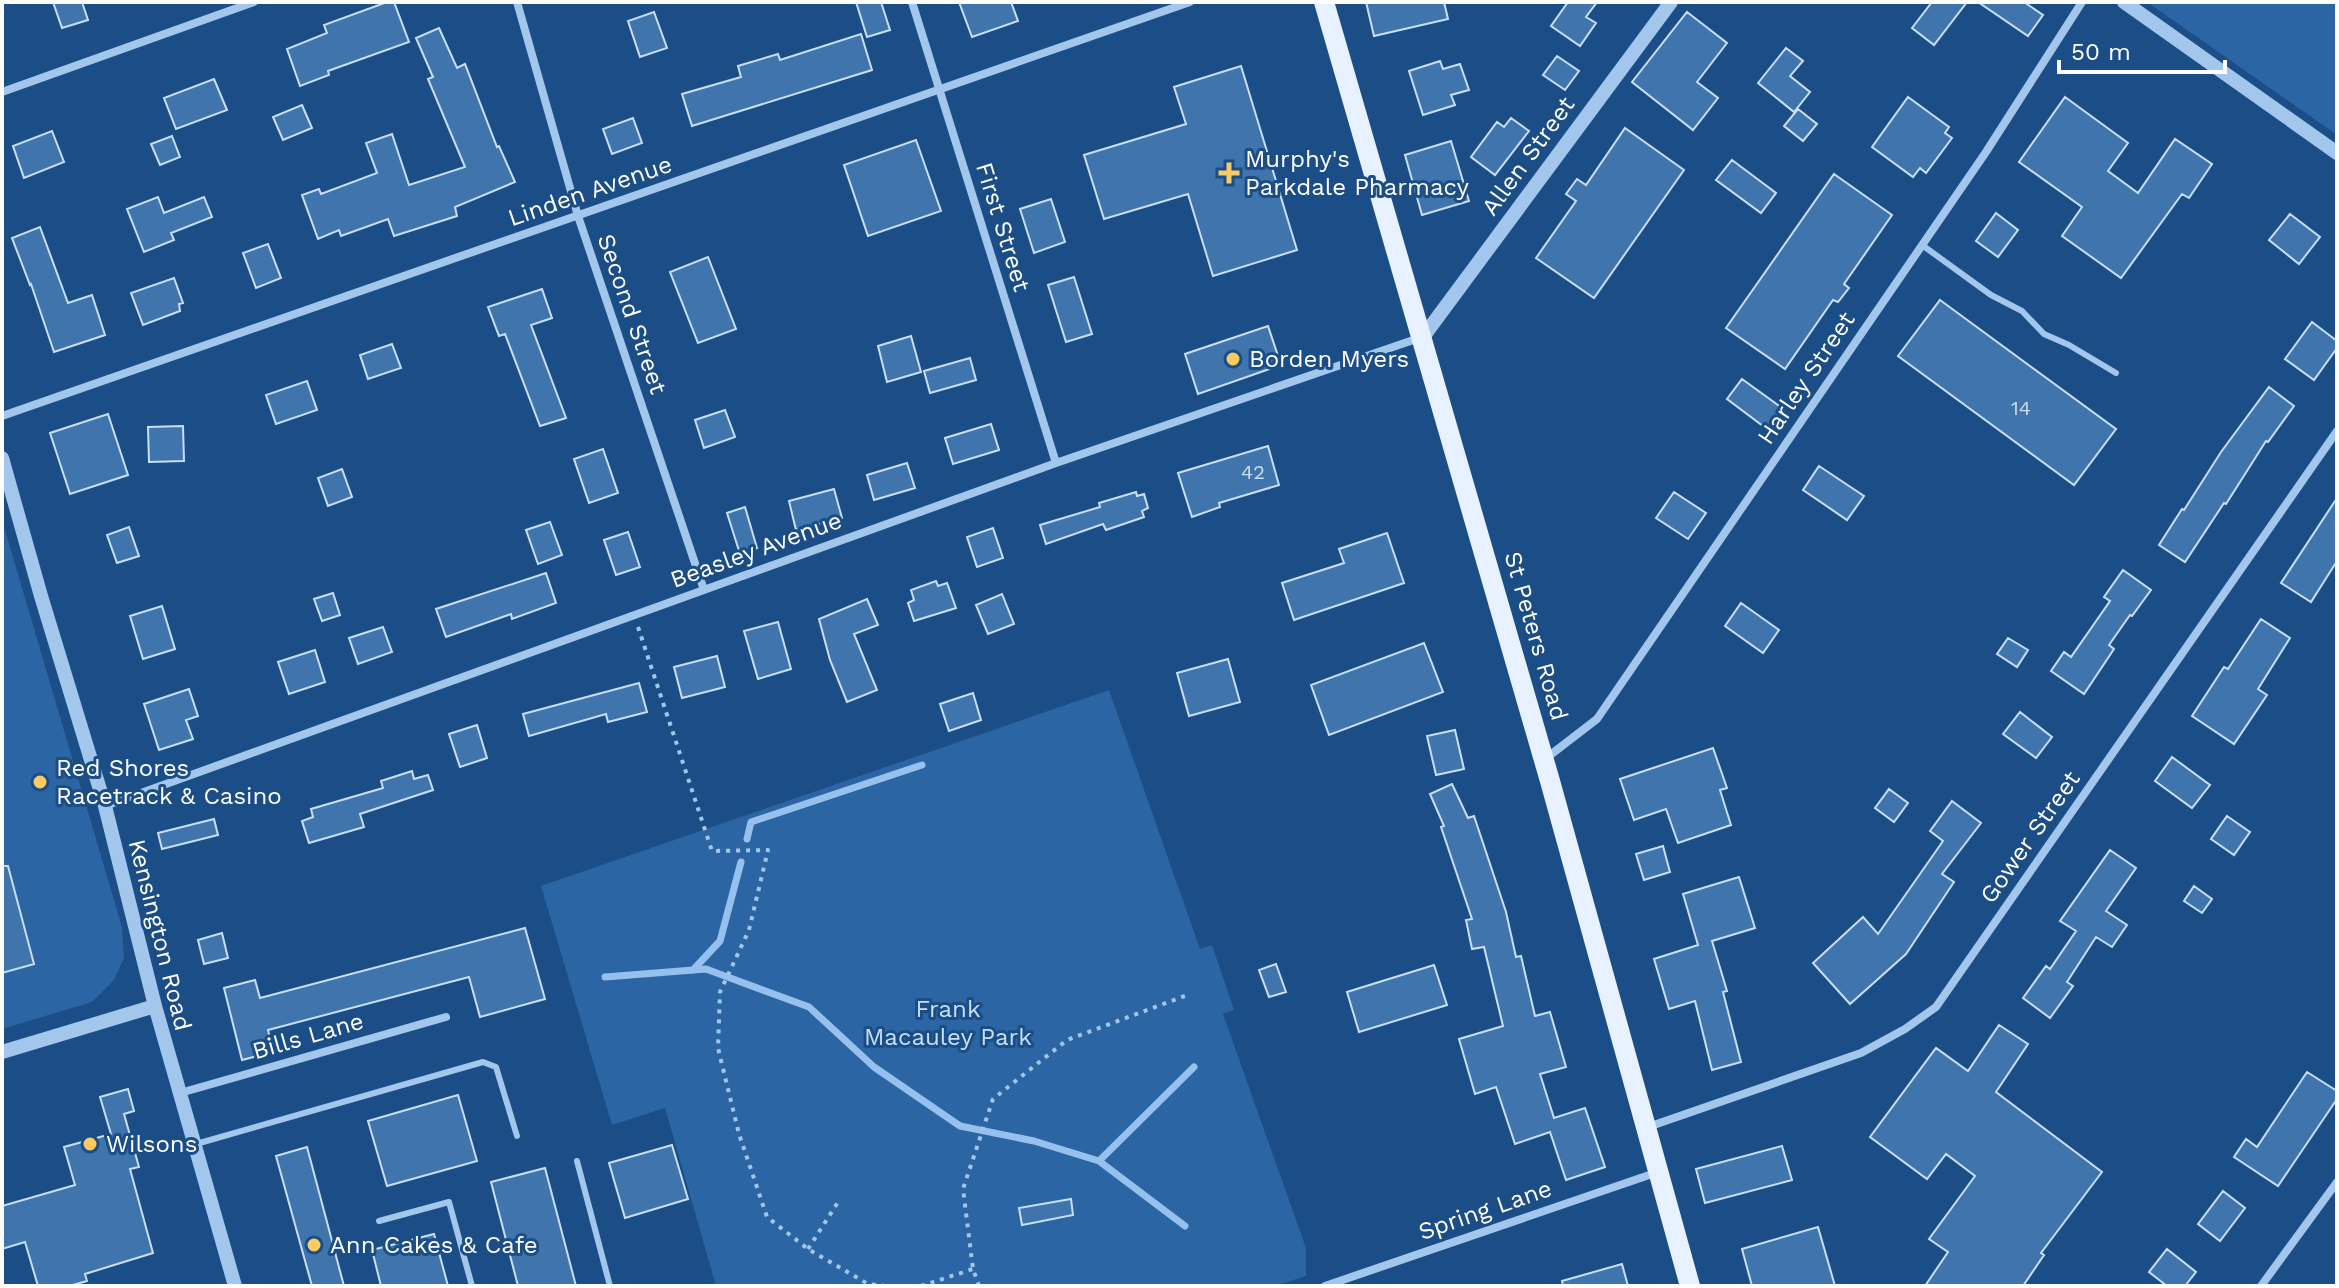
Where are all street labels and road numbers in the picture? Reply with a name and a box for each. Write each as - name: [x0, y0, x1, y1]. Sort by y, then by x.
- street label: Allen Street: [1476, 91, 1580, 221]
- street label: Linden Avenue: [504, 150, 676, 232]
- street label: First Street: [970, 159, 1036, 295]
- street label: Second Street: [592, 230, 672, 398]
- street label: Harley Street: [1751, 306, 1861, 450]
- street label: Beasley Avenue: [667, 506, 845, 594]
- street label: St Peters Road: [1499, 548, 1573, 724]
- street label: Gower Street: [1974, 766, 2086, 908]
- street label: Kensington Road: [123, 836, 197, 1034]
- street label: Bills Lane: [249, 1007, 367, 1065]
- street label: Spring Lane: [1415, 1174, 1555, 1246]

